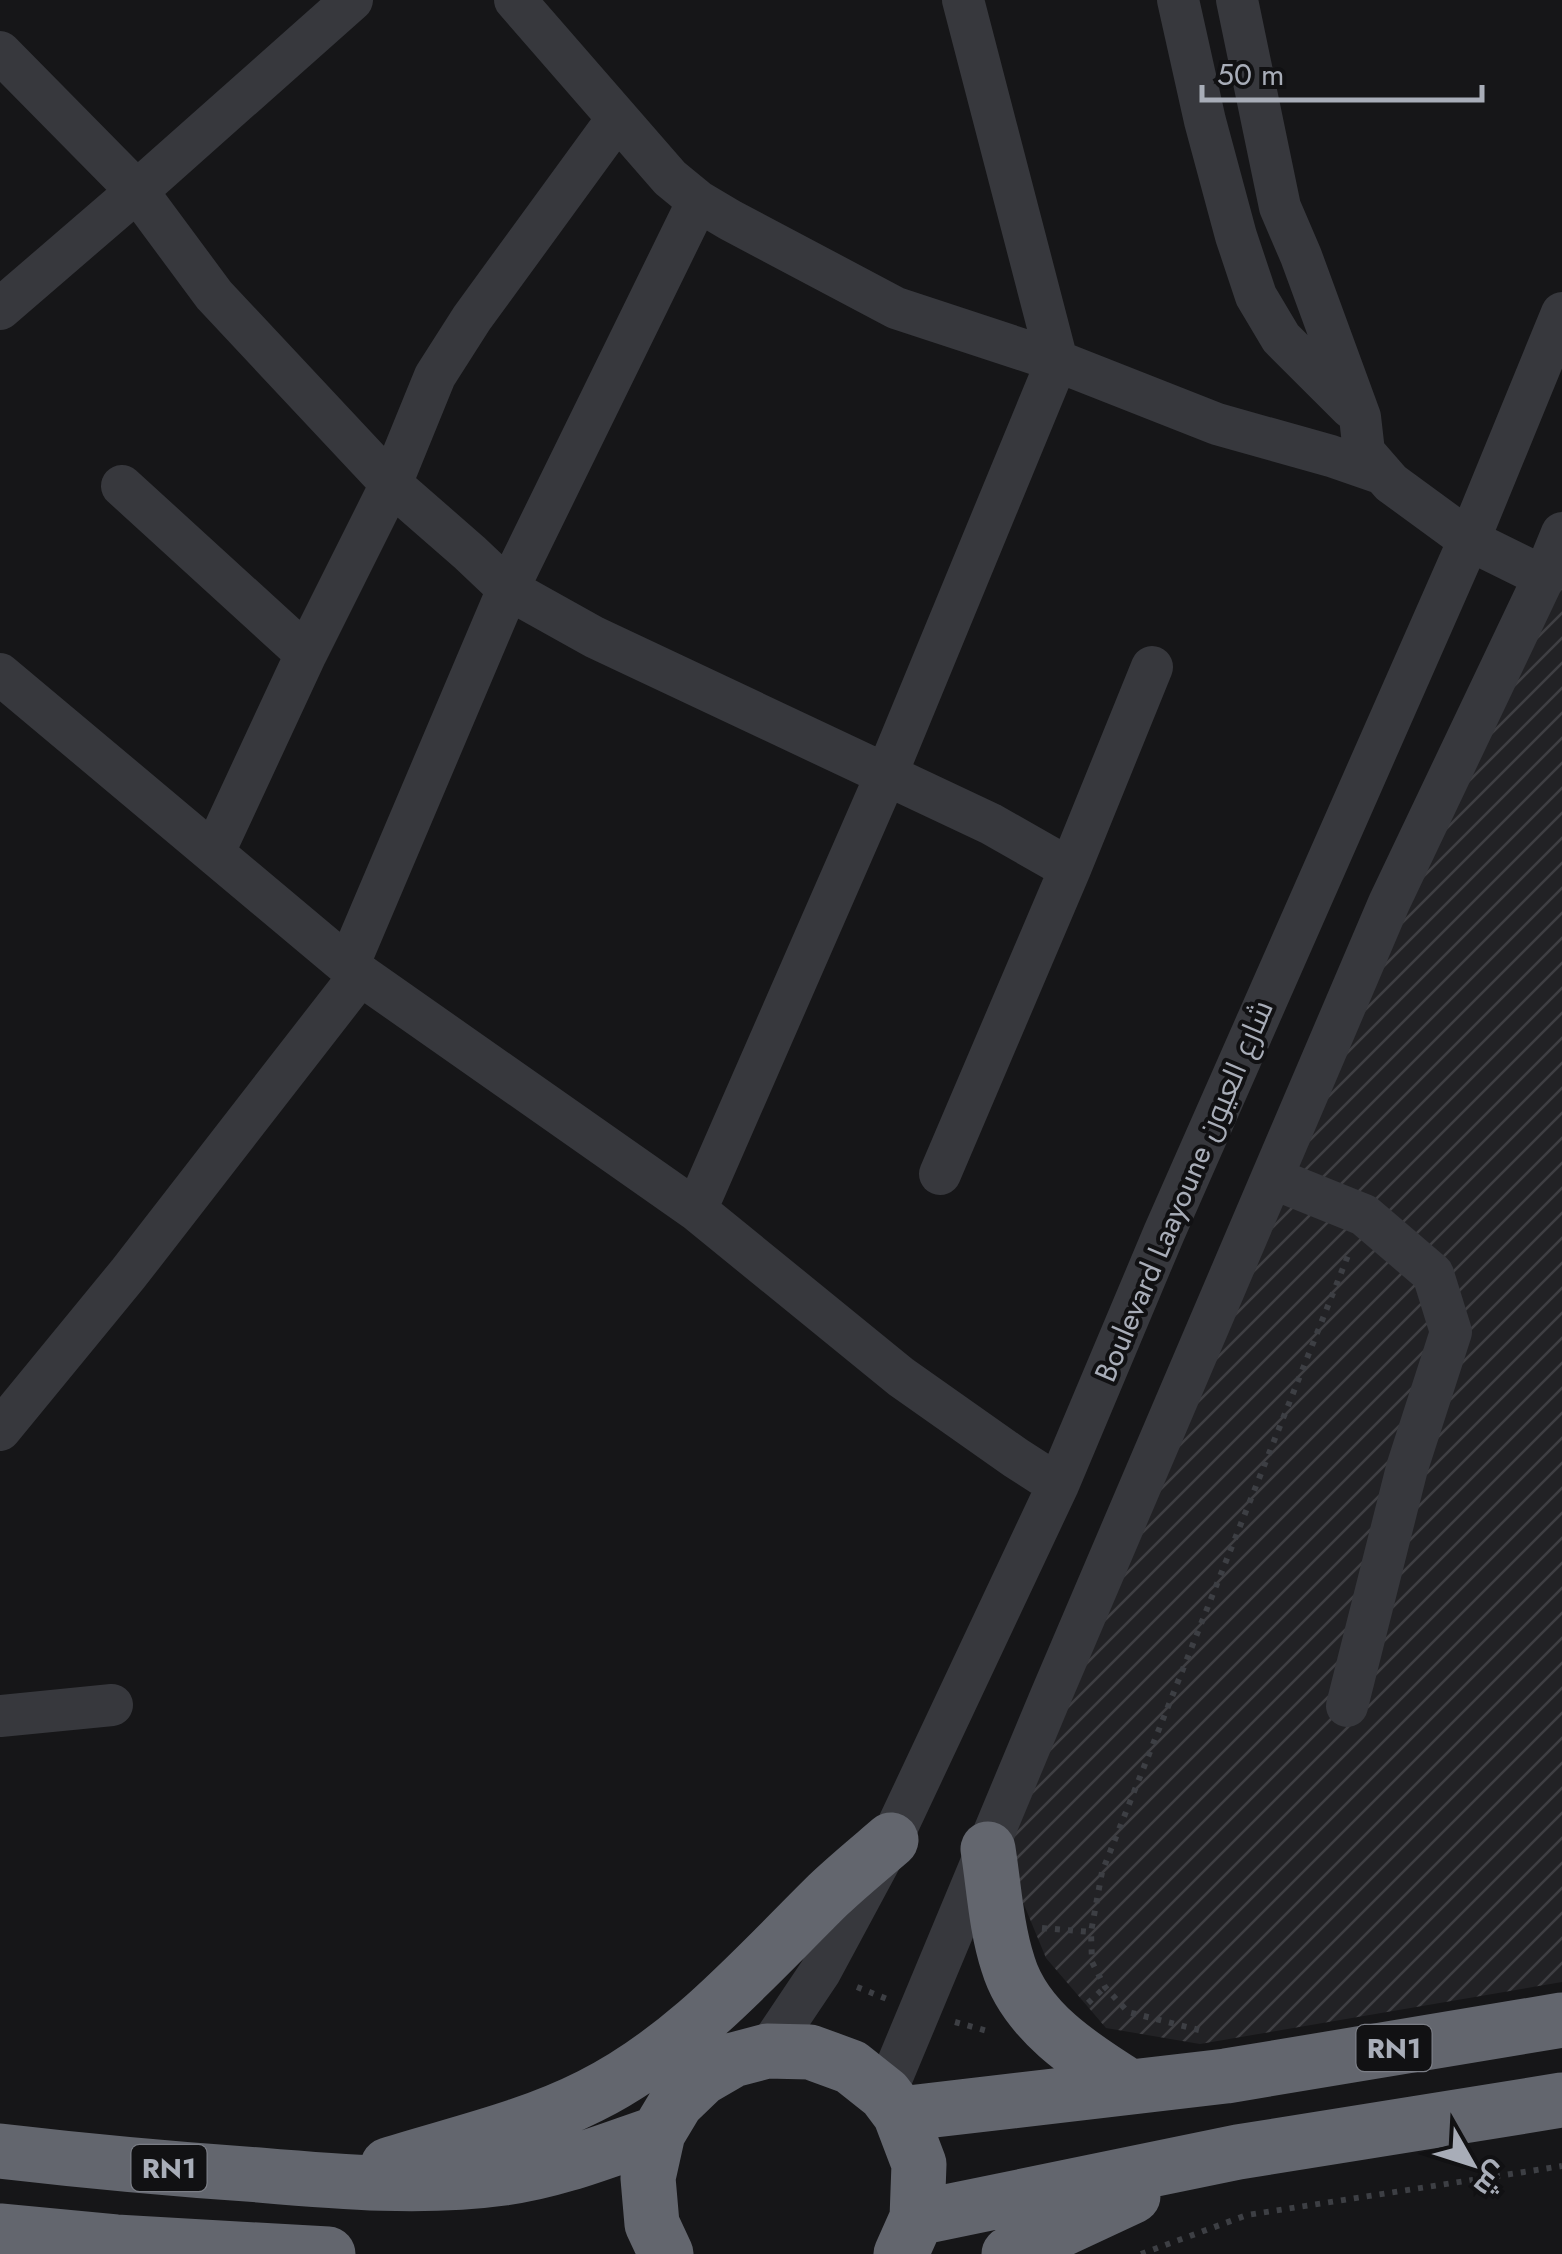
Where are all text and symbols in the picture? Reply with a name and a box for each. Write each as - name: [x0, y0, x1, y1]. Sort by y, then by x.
- scale bar: [1202, 40, 1482, 102]
- text: 50 m: [1217, 53, 1284, 96]
- street label: Boulevard Laayoune شارع العيون: [1084, 993, 1284, 1388]
- road number: RN1: [1356, 2025, 1432, 2071]
- north arrow: [1422, 2114, 1522, 2214]
- road number: RN1: [132, 2145, 206, 2191]
- text: ش: [1464, 2153, 1518, 2206]

